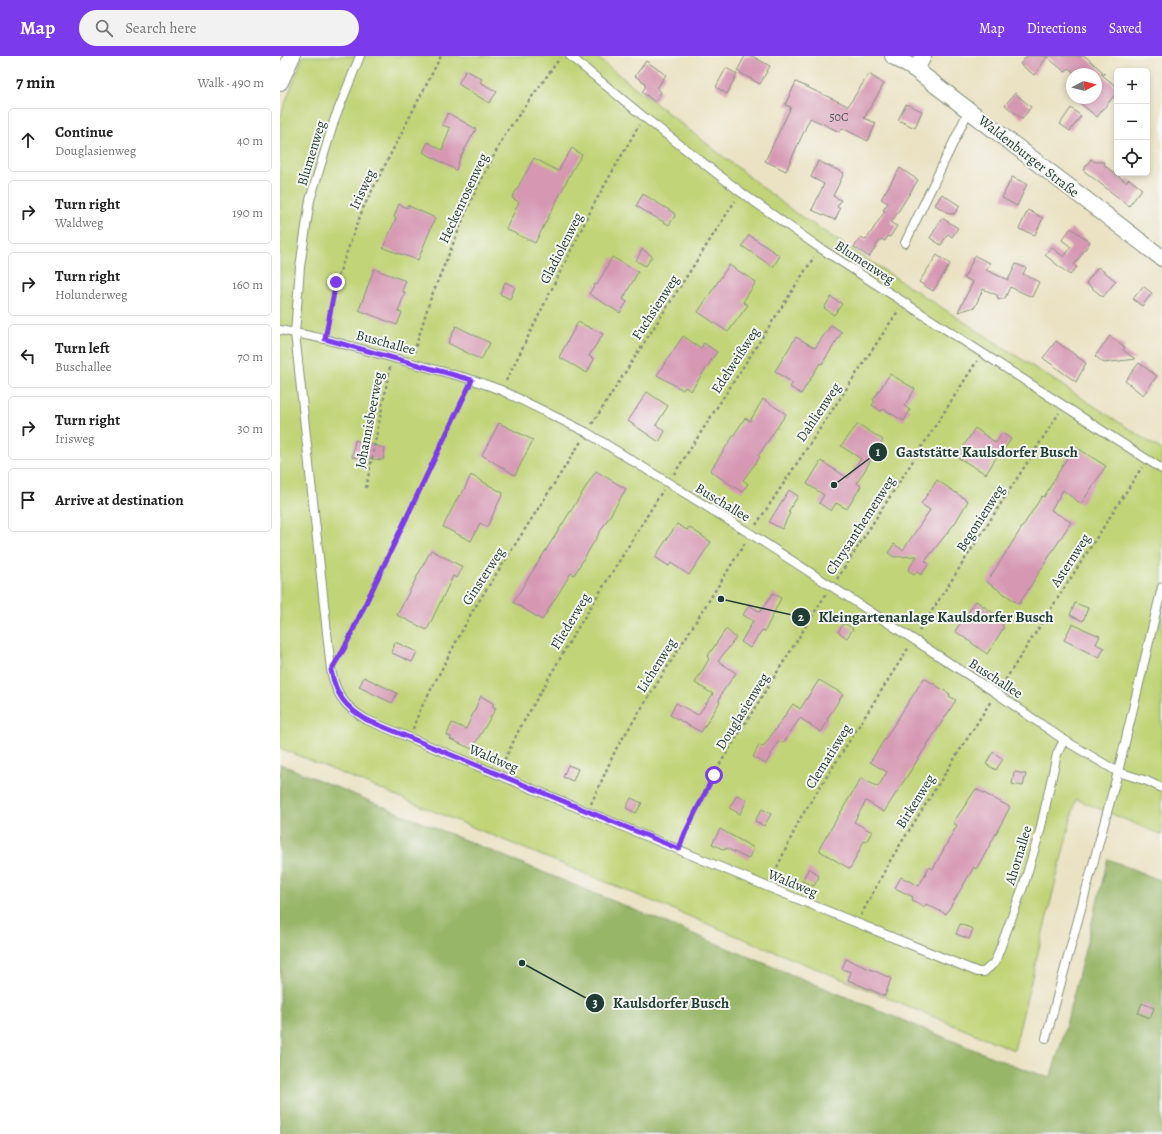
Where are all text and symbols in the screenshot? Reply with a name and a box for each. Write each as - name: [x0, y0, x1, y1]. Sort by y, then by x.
- search box: [79, 10, 359, 46]
- text: Map: [20, 15, 55, 41]
- icon: search: [93, 17, 115, 39]
- text: Search here: [125, 18, 197, 38]
- text: Map: [979, 19, 1005, 38]
- text: Directions: [1027, 19, 1087, 38]
- text: Saved: [1109, 19, 1142, 38]
- north arrow: [1066, 68, 1102, 104]
- map controls: [1114, 68, 1150, 176]
- button: +: [1114, 68, 1150, 104]
- text: 7 min: [16, 71, 55, 94]
- text: Walk · 490 m: [197, 74, 264, 91]
- button: −: [1114, 104, 1150, 140]
- house number: 50C: [829, 109, 849, 125]
- street label: Waldenburger Straße: [974, 110, 1083, 202]
- street label: Blumenweg: [293, 118, 330, 188]
- text: Continue: [55, 122, 113, 142]
- icon: ahead: [17, 129, 39, 151]
- text: 40 m: [237, 132, 263, 149]
- button: locate: [1114, 140, 1150, 176]
- text: Douglasienweg: [55, 142, 136, 159]
- street label: Heckenrosenweg: [434, 150, 493, 246]
- street label: Irisweg: [345, 166, 380, 213]
- text: Turn right: [55, 194, 120, 214]
- icon: right: [17, 201, 39, 223]
- text: 190 m: [232, 204, 263, 221]
- street label: Gladiolenweg: [535, 209, 587, 287]
- text: Waldweg: [55, 214, 103, 231]
- street label: Blumenweg: [831, 236, 898, 289]
- text: Turn right: [55, 266, 120, 286]
- street label: Fuchsienweg: [627, 271, 684, 344]
- icon: right: [17, 273, 39, 295]
- route end: [327, 273, 345, 291]
- text: 160 m: [232, 276, 263, 293]
- text: Holunderweg: [55, 286, 128, 303]
- street label: Edelweißweg: [707, 323, 764, 397]
- street label: Buschallee: [354, 325, 418, 360]
- text: Turn left: [55, 338, 110, 358]
- icon: left: [17, 345, 39, 367]
- text: 70 m: [237, 348, 263, 365]
- text: Buschallee: [55, 358, 112, 375]
- street label: Johannisbeerweg: [351, 370, 388, 470]
- street label: Dahlienweg: [792, 379, 845, 446]
- text: Turn right: [55, 410, 120, 430]
- icon: right: [17, 417, 39, 439]
- text: 30 m: [237, 420, 263, 437]
- text: Irisweg: [55, 430, 95, 447]
- callout: Gaststätte Kaulsdorfer Busch: [868, 439, 1085, 466]
- text: Gaststätte Kaulsdorfer Busch: [896, 442, 1078, 462]
- text: 1: [876, 444, 881, 460]
- street label: Chrysanthemenweg: [821, 472, 900, 578]
- street label: Buschallee: [692, 479, 754, 526]
- street label: Begonienweg: [952, 481, 1009, 555]
- icon: arrive: [17, 489, 39, 511]
- text: Arrive at destination: [55, 490, 184, 510]
- street label: Asternweg: [1045, 530, 1095, 592]
- street label: Ginsterweg: [458, 544, 509, 609]
- street label: Fliederweg: [546, 589, 595, 653]
- callout: Kleingartenanlage Kaulsdorfer Busch: [791, 603, 1062, 630]
- text: Kleingartenanlage Kaulsdorfer Busch: [819, 607, 1053, 627]
- text: 2: [798, 609, 804, 625]
- street label: Lichenweg: [632, 634, 681, 696]
- street label: Buschallee: [965, 654, 1026, 703]
- street label: Douglasienweg: [711, 669, 774, 753]
- street label: Clematisweg: [801, 720, 856, 793]
- street label: Waldweg: [465, 739, 522, 777]
- route start: [705, 766, 723, 784]
- street label: Birkenweg: [891, 770, 940, 832]
- street label: Ahornallee: [1000, 823, 1037, 888]
- street label: Waldweg: [764, 865, 821, 902]
- callout: Kaulsdorfer Busch: [585, 990, 737, 1017]
- text: Kaulsdorfer Busch: [613, 993, 729, 1013]
- text: 3: [592, 995, 598, 1011]

